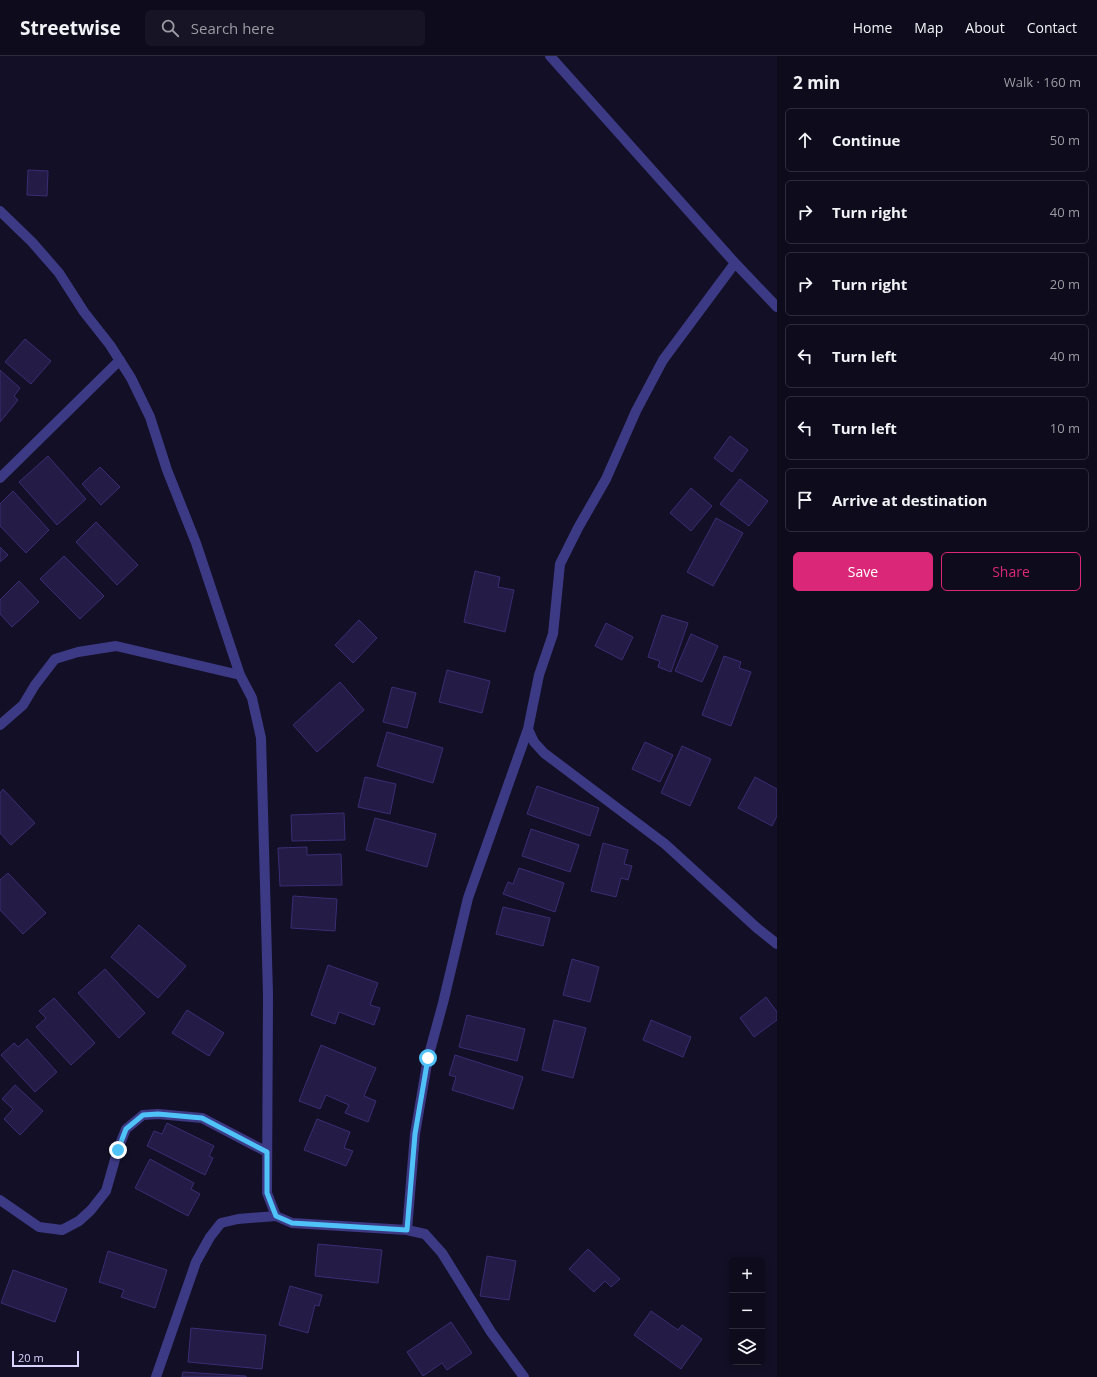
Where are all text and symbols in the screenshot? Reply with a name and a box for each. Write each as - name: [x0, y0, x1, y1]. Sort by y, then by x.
- search box: [145, 10, 425, 46]
- text: Streetwise: [20, 15, 121, 41]
- icon: search: [159, 17, 181, 39]
- text: Search here: [191, 18, 274, 38]
- text: Home: [853, 18, 892, 37]
- text: Map: [914, 18, 943, 37]
- text: About: [965, 18, 1005, 37]
- text: Contact: [1027, 18, 1077, 37]
- text: 2 min: [793, 71, 840, 94]
- text: Walk · 160 m: [1004, 73, 1081, 91]
- icon: ahead: [794, 129, 816, 151]
- text: Continue: [832, 130, 900, 150]
- text: 50 m: [1050, 131, 1080, 149]
- icon: right: [794, 201, 816, 223]
- text: Turn right: [832, 202, 907, 222]
- text: 40 m: [1050, 203, 1080, 221]
- icon: right: [794, 273, 816, 295]
- text: Turn right: [832, 274, 907, 294]
- text: 20 m: [1050, 275, 1080, 293]
- icon: left: [794, 345, 816, 367]
- text: Turn left: [832, 346, 897, 366]
- text: 40 m: [1050, 347, 1080, 365]
- icon: left: [794, 417, 816, 439]
- text: Turn left: [832, 418, 897, 438]
- text: 10 m: [1050, 419, 1080, 437]
- icon: arrive: [794, 489, 816, 511]
- text: Arrive at destination: [832, 490, 987, 510]
- button: Save: [793, 552, 933, 591]
- button: Share: [941, 552, 1081, 591]
- route start: [419, 1049, 437, 1067]
- route end: [109, 1141, 127, 1159]
- map controls: [729, 1257, 765, 1365]
- button: +: [729, 1257, 765, 1293]
- button: −: [729, 1293, 765, 1329]
- button: layers: [729, 1329, 765, 1365]
- scale bar: [12, 1349, 79, 1368]
- text: 20 m: [18, 1350, 44, 1365]

